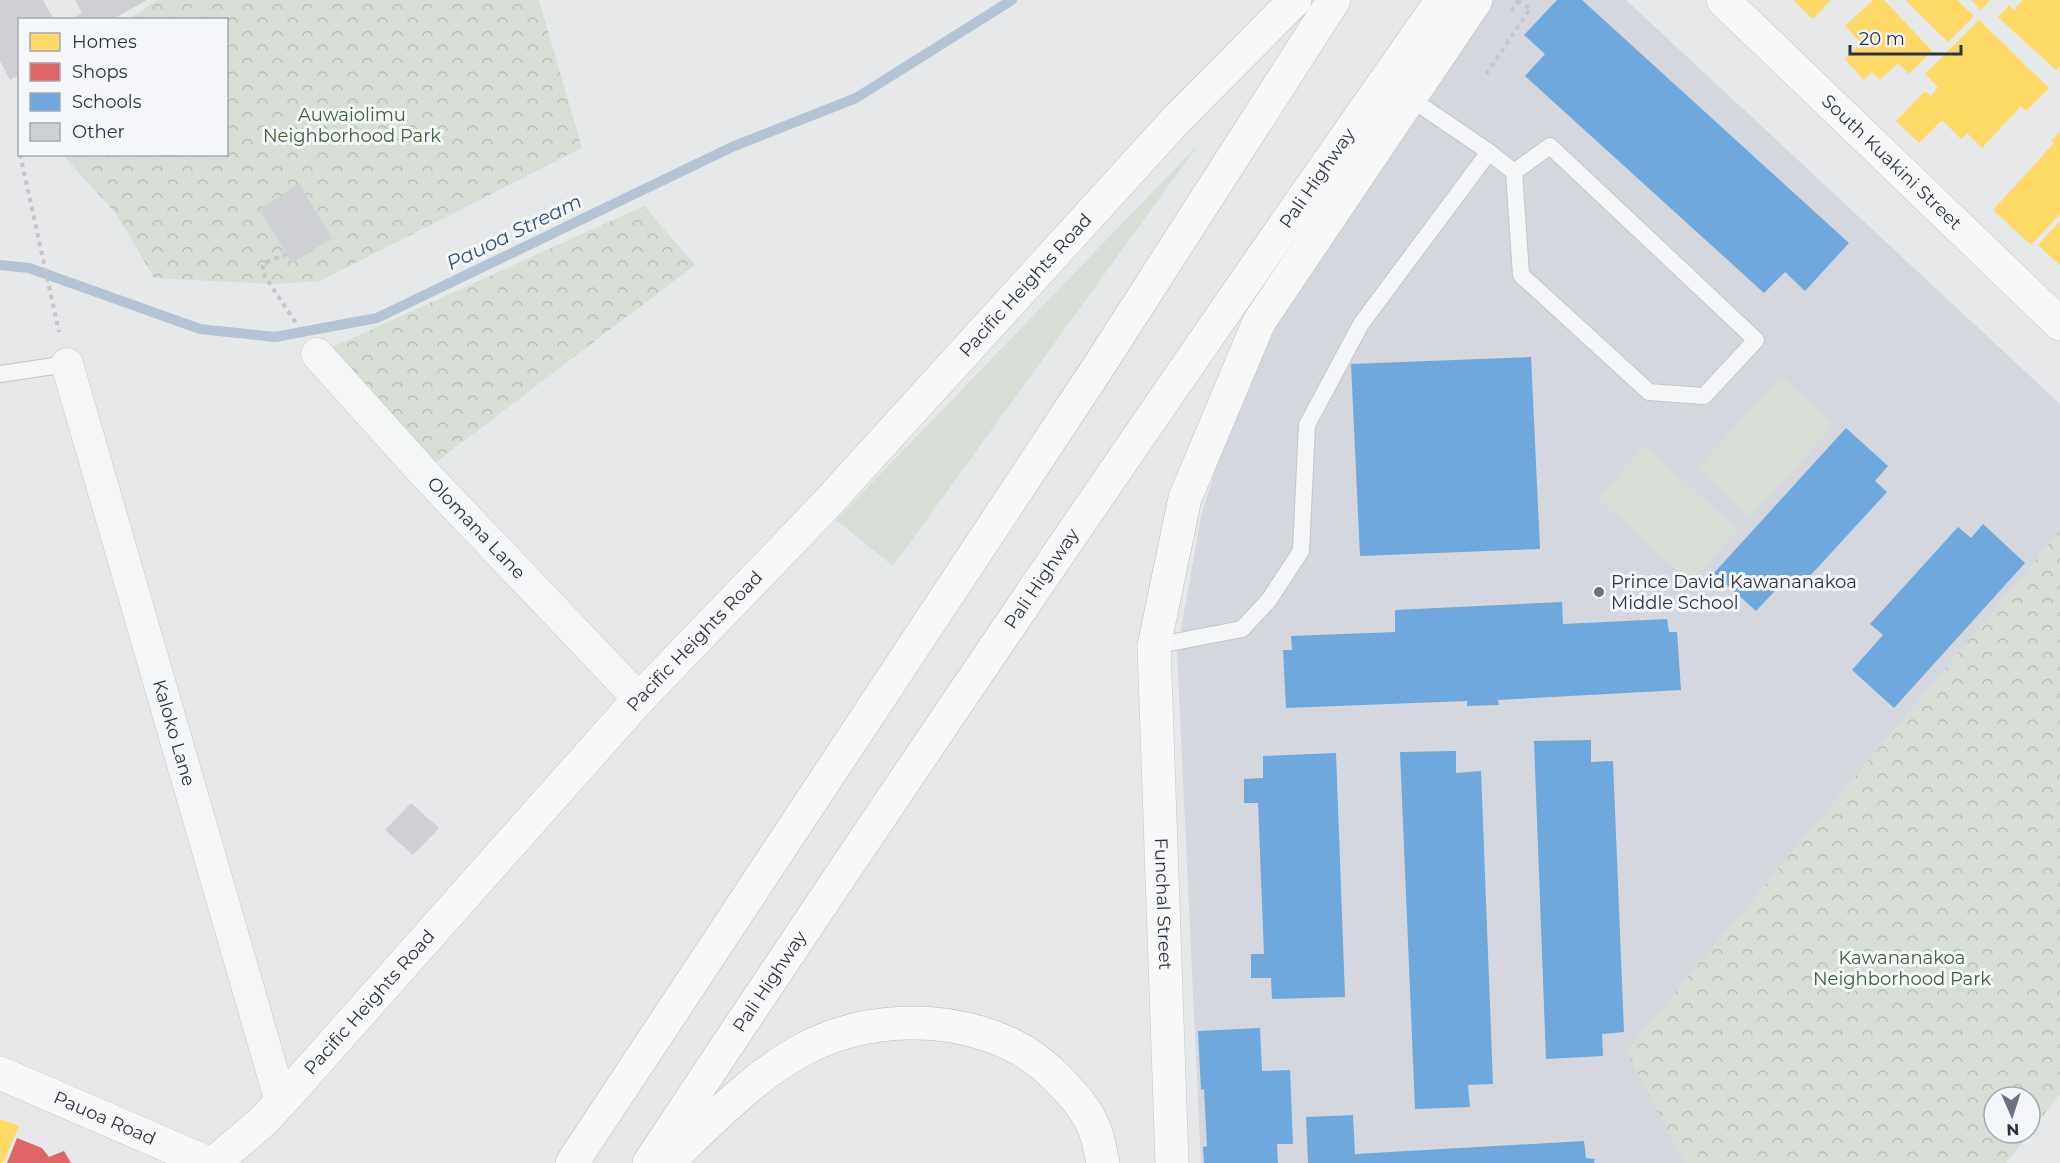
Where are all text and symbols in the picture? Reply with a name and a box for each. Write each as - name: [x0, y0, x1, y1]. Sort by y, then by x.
- legend: [18, 18, 228, 156]
- scale bar: [1850, 18, 1961, 56]
- text: 20 m: [1859, 28, 1905, 50]
- text: Homes: [72, 31, 137, 53]
- text: Shops: [72, 61, 128, 83]
- street label: South Kuakini Street: [1817, 90, 1966, 234]
- text: Schools: [72, 91, 142, 113]
- park label: Auwaiolimu Neighborhood Park: [263, 104, 441, 147]
- text: Other: [72, 121, 125, 143]
- street label: Pali Highway: [1275, 124, 1360, 233]
- water label: Pauoa Stream: [442, 189, 586, 275]
- street label: Pacific Heights Road: [955, 209, 1096, 362]
- street label: Olomana Lane: [423, 472, 530, 584]
- street label: Pali Highway: [1000, 524, 1084, 633]
- street label: Pacific Heights Road: [622, 566, 767, 716]
- place label: Prince David Kawananakoa Middle School: [1611, 571, 1857, 614]
- marker: Prince David Kawananakoa Middle School: [1592, 585, 1606, 599]
- street label: Kaloko Lane: [148, 677, 200, 789]
- street label: Funchal Street: [1150, 837, 1176, 970]
- street label: Pacific Heights Road: [299, 925, 440, 1079]
- street label: Pali Highway: [728, 927, 812, 1036]
- park label: Kawananakoa Neighborhood Park: [1813, 947, 1991, 990]
- north arrow: [1982, 1085, 2042, 1145]
- street label: Pauoa Road: [50, 1087, 159, 1150]
- text: N: [2006, 1120, 2020, 1139]

